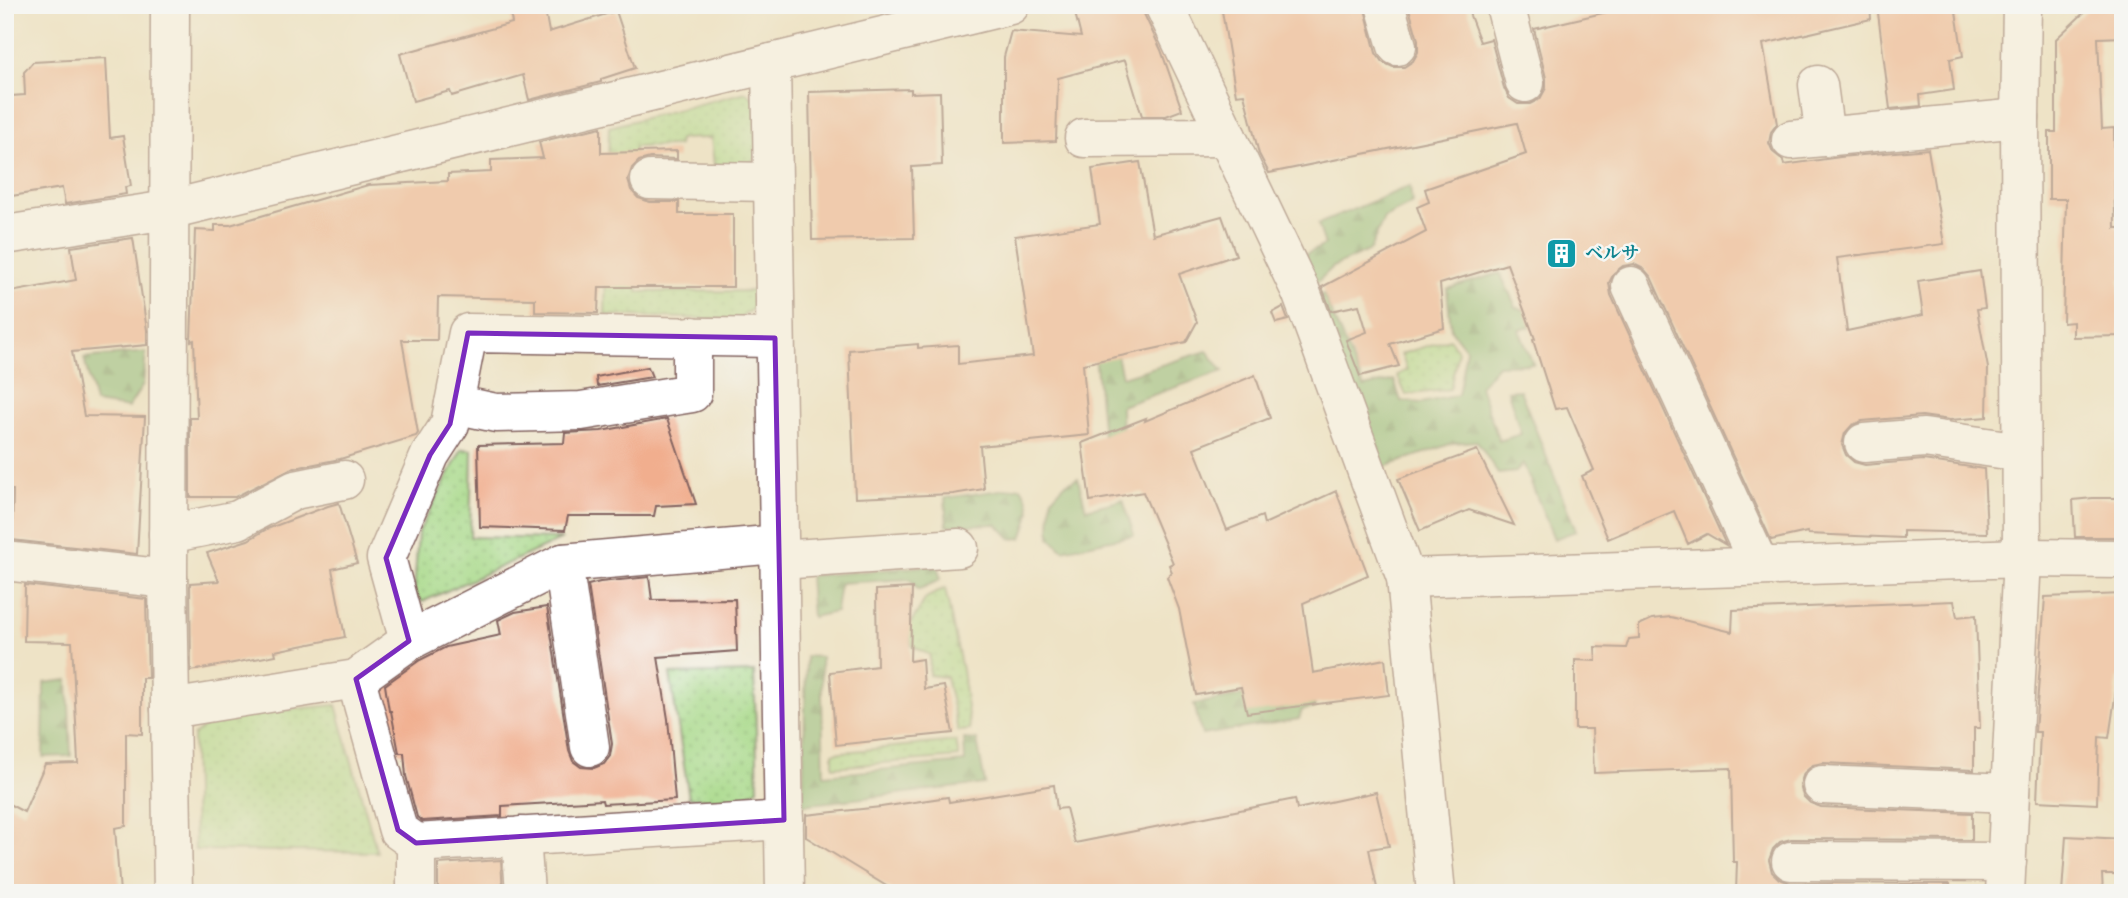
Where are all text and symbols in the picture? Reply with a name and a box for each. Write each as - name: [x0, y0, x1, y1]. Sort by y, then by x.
- building icon: ベルサ: [1545, 236, 1579, 270]
- place label: ベルサ: [1585, 242, 1639, 264]

